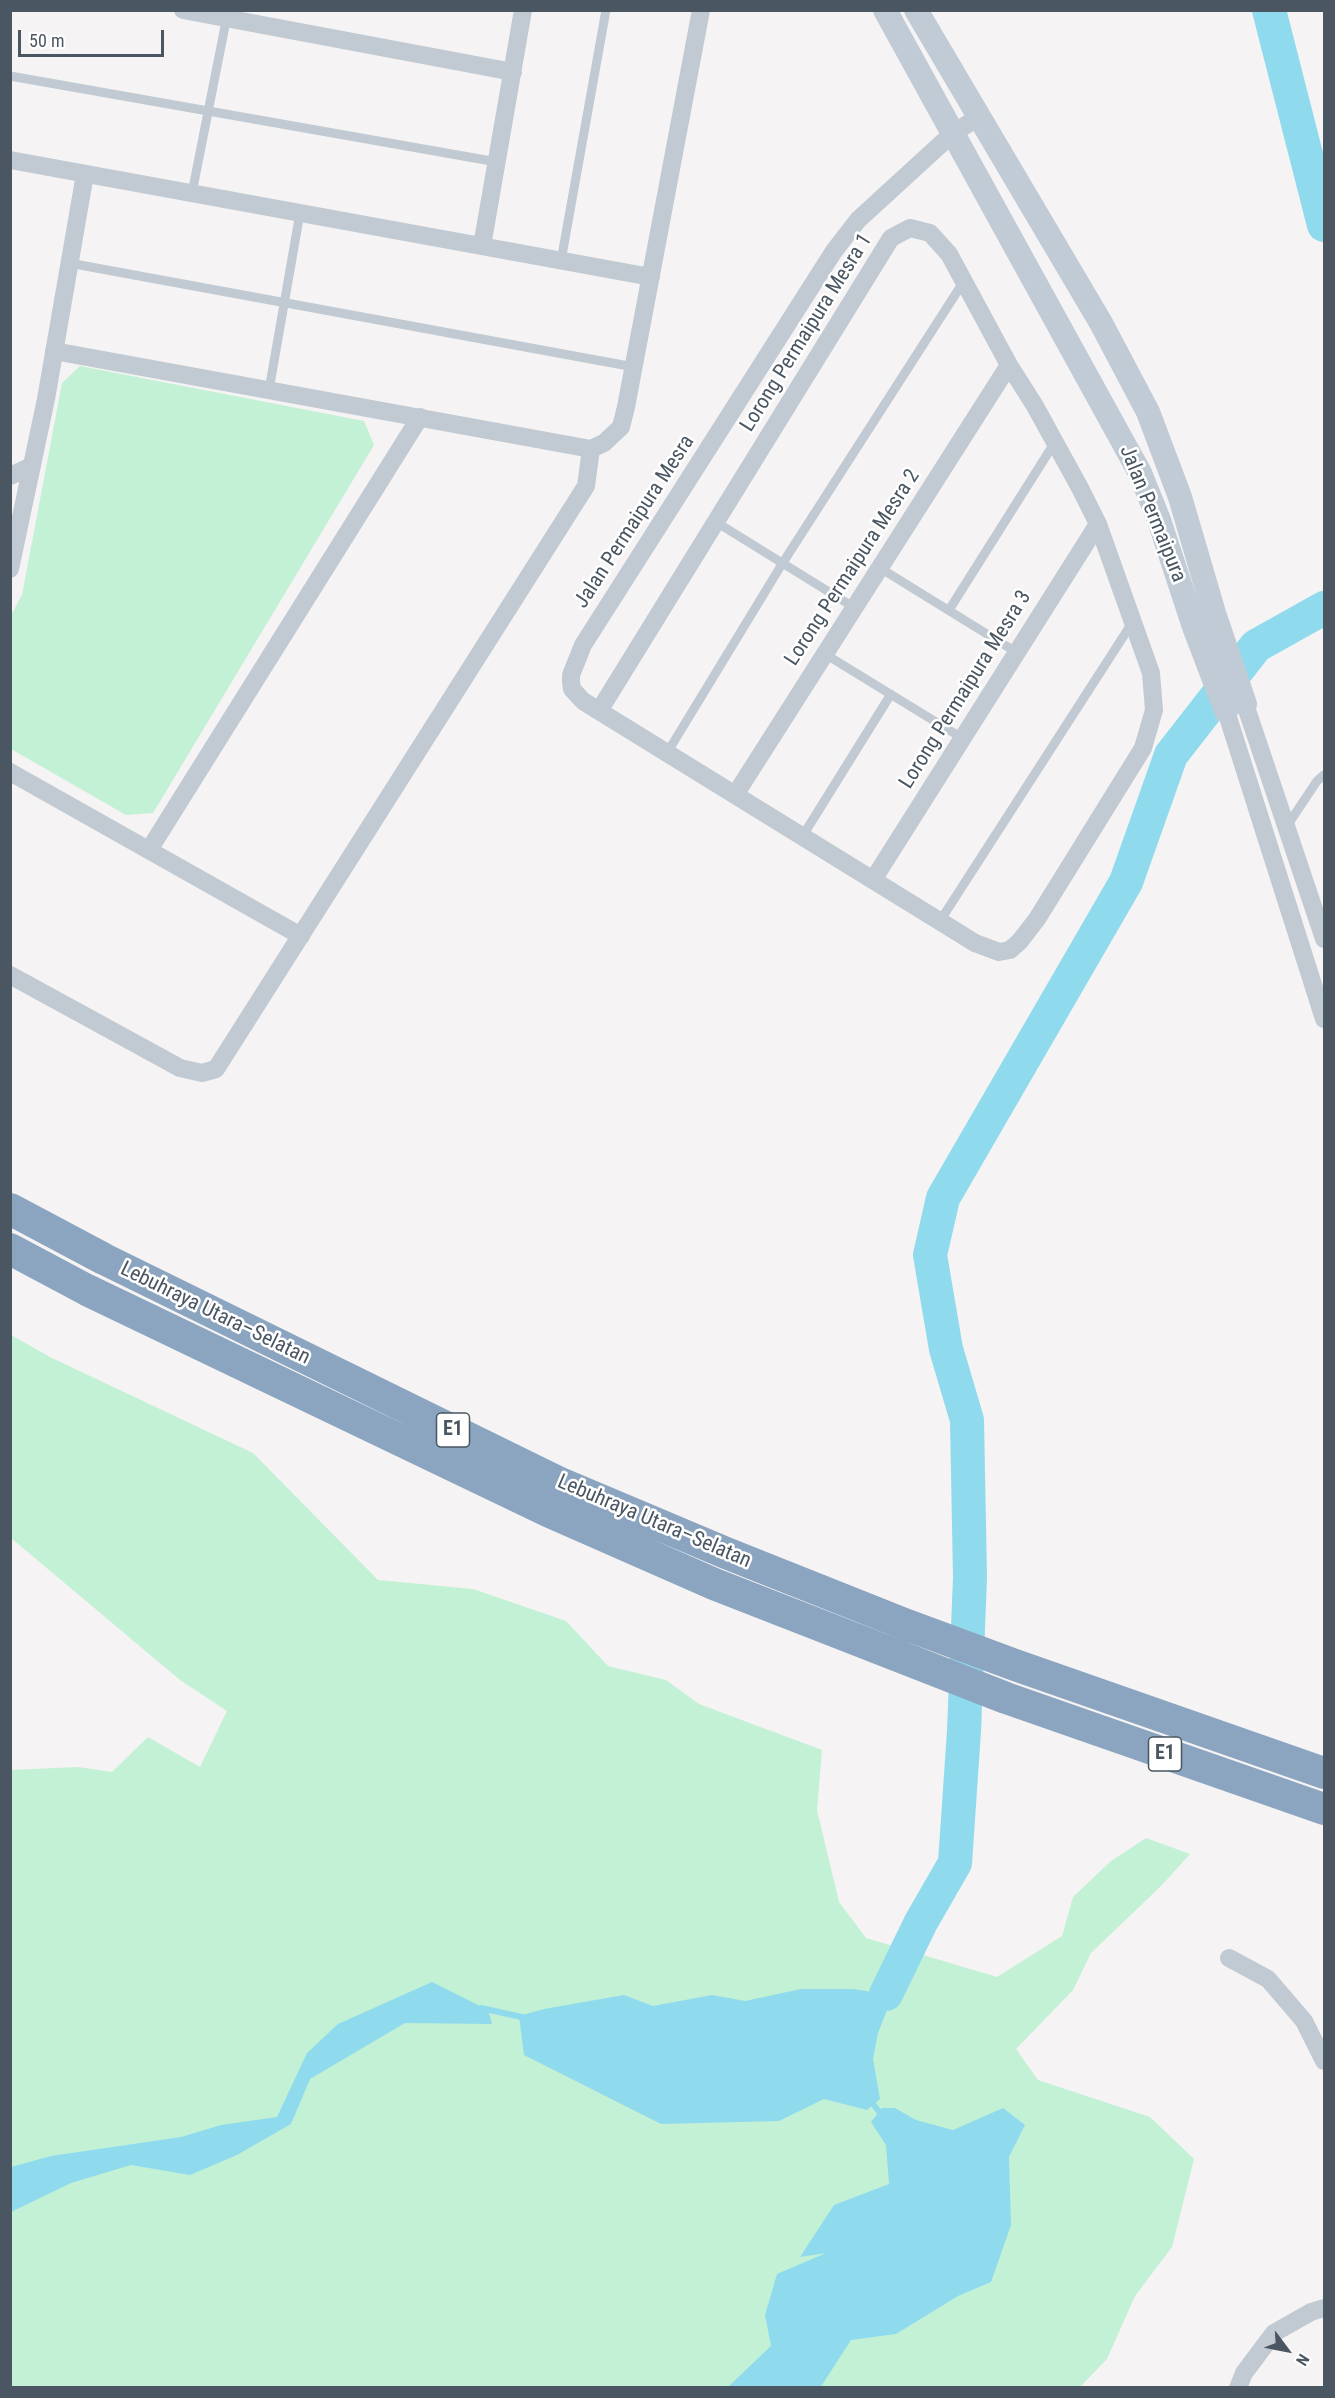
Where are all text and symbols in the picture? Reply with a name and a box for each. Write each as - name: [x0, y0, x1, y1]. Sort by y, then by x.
- scale bar: [21, 18, 166, 56]
- text: 50 m: [29, 30, 64, 51]
- street label: Lorong Permaipura Mesra 1: [736, 229, 878, 437]
- street label: Jalan Permaipura Mesra: [570, 431, 700, 613]
- street label: Jalan Permaipura: [1113, 442, 1191, 586]
- street label: Lorong Permaipura Mesra 2: [780, 465, 926, 671]
- street label: Lorong Permaipura Mesra 3: [895, 586, 1037, 794]
- street label: Lebuhraya Utara–Selatan: [116, 1257, 314, 1371]
- road number: E1: [436, 1413, 470, 1447]
- street label: Lebuhraya Utara–Selatan: [553, 1470, 755, 1574]
- road number: E1: [1148, 1737, 1182, 1771]
- north arrow: [1257, 2320, 1317, 2380]
- text: N: [1292, 2351, 1313, 2369]

